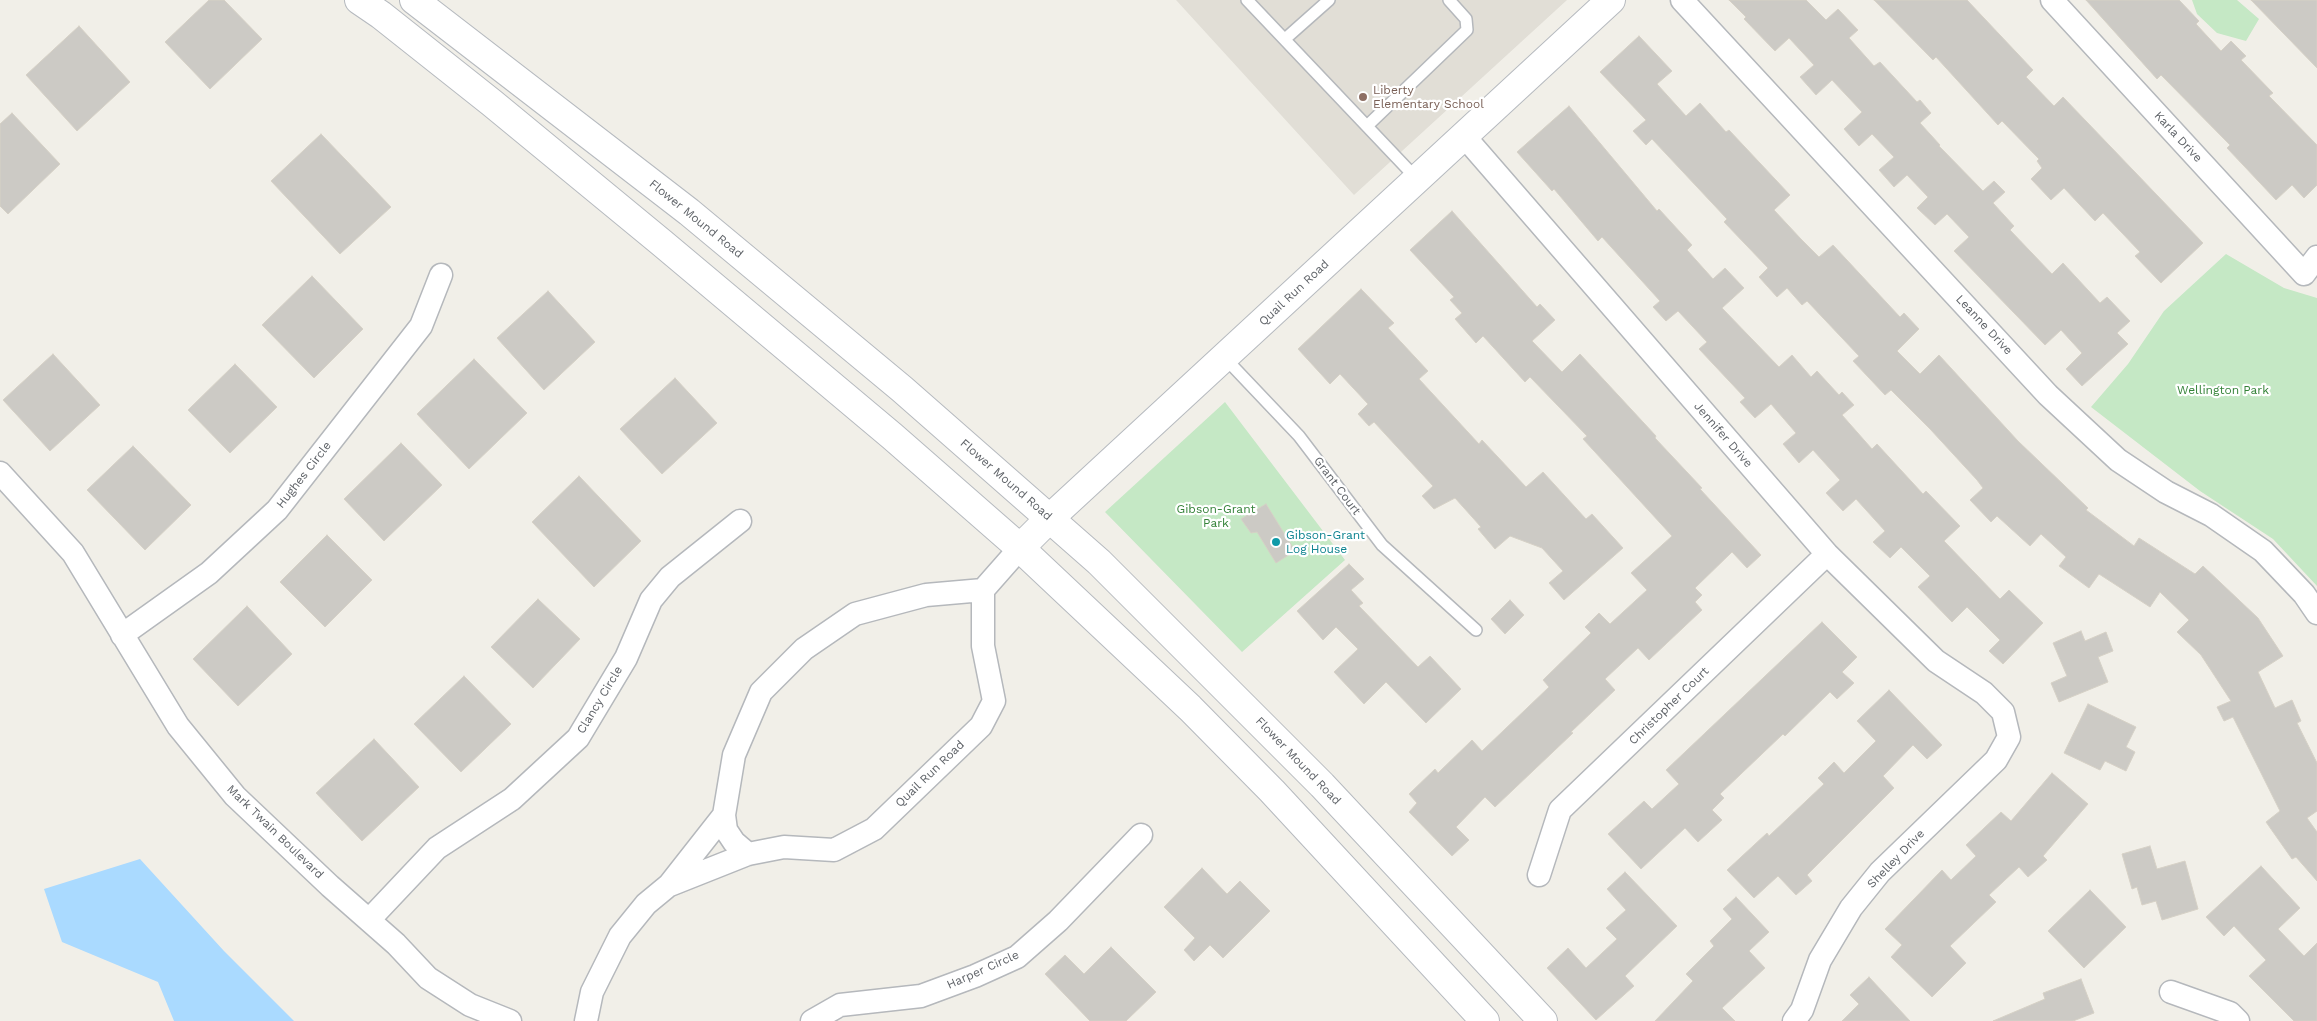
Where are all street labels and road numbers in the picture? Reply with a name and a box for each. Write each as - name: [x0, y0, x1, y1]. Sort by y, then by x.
- street label: Karla Drive: [2151, 109, 2205, 165]
- street label: Flower Mound Road: [646, 177, 746, 261]
- street label: Quail Run Road: [1256, 257, 1332, 329]
- street label: Leanne Drive: [1953, 292, 2015, 358]
- street label: Jennifer Drive: [1691, 399, 1755, 471]
- street label: Flower Mound Road: [957, 436, 1055, 524]
- street label: Hughes Circle: [273, 439, 335, 511]
- street label: Grant Court: [1310, 454, 1364, 518]
- street label: Clancy Circle: [574, 664, 626, 736]
- street label: Christopher Court: [1626, 664, 1712, 748]
- street label: Flower Mound Road: [1252, 714, 1344, 808]
- street label: Quail Run Road: [893, 737, 967, 811]
- street label: Mark Twain Boulevard: [224, 782, 326, 882]
- street label: Shelley Drive: [1864, 827, 1928, 891]
- street label: Harper Circle: [945, 948, 1021, 992]

